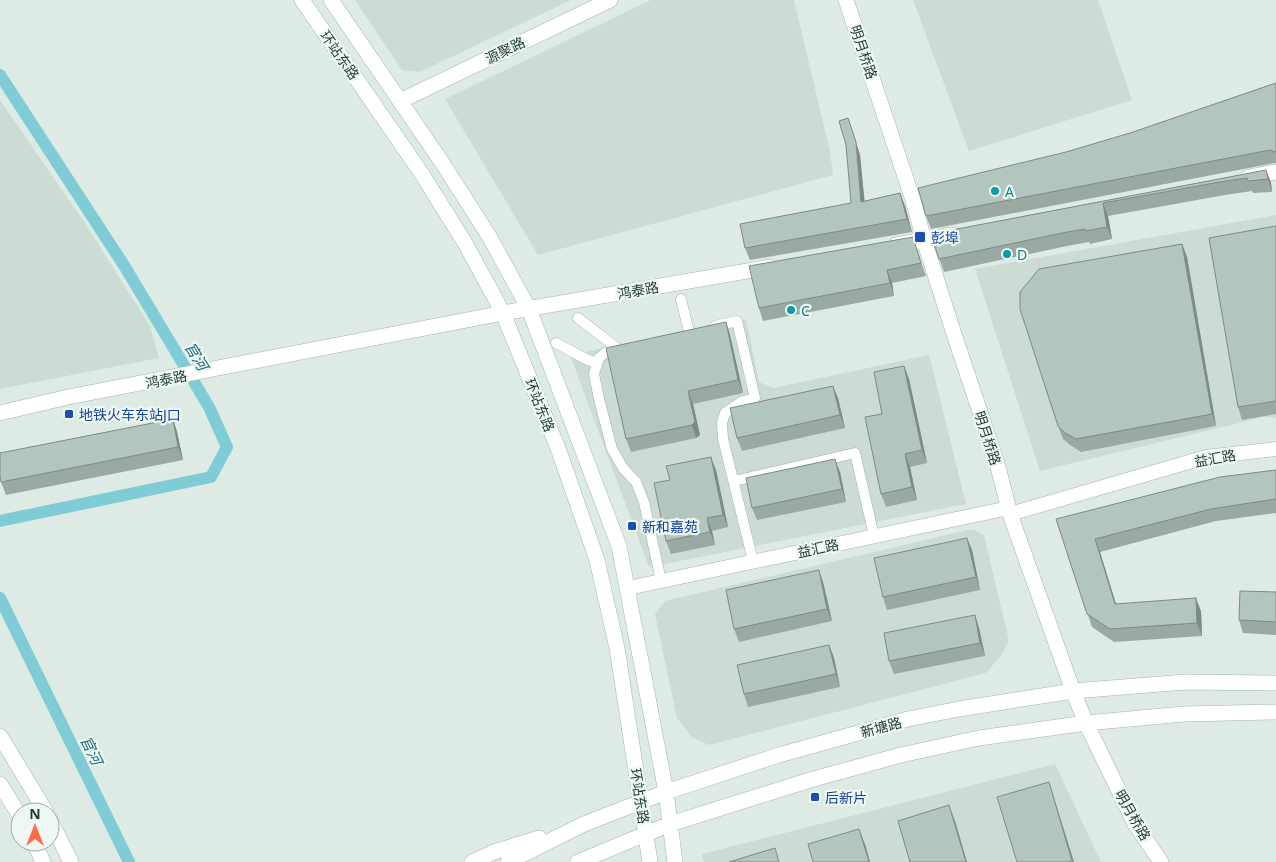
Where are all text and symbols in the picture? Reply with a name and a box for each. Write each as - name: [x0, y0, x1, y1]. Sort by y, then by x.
- street label: 明月桥路: [846, 22, 882, 82]
- street label: 环站东路: [316, 27, 364, 83]
- street label: 源聚路: [482, 32, 528, 68]
- place label: A: [1005, 182, 1014, 201]
- marker: A: [989, 185, 1001, 197]
- place label: 彭埠: [931, 228, 959, 247]
- marker: 彭埠: [913, 230, 927, 244]
- place label: D: [1017, 245, 1027, 264]
- marker: D: [1001, 248, 1013, 260]
- street label: 鸿泰路: [616, 277, 660, 303]
- place label: C: [801, 301, 810, 320]
- marker: C: [785, 304, 797, 316]
- water label: 官河: [181, 338, 215, 377]
- street label: 鸿泰路: [144, 366, 188, 392]
- street label: 环站东路: [521, 375, 559, 435]
- place label: 地铁火车东站J口: [79, 405, 181, 424]
- marker: 地铁火车东站J口: [63, 408, 75, 420]
- street label: 明月桥路: [970, 408, 1006, 468]
- street label: 益汇路: [1193, 445, 1237, 471]
- place label: 新和嘉苑: [642, 517, 698, 536]
- marker: 新和嘉苑: [626, 520, 638, 532]
- street label: 益汇路: [795, 534, 841, 562]
- street label: 新塘路: [858, 712, 904, 742]
- water label: 官河: [76, 732, 109, 771]
- street label: 环站东路: [626, 767, 654, 825]
- street label: 明月桥路: [1111, 786, 1155, 844]
- place label: 后新片: [825, 788, 867, 807]
- marker: 后新片: [809, 791, 821, 803]
- north arrow: [10, 802, 60, 852]
- text: N: [29, 804, 41, 823]

